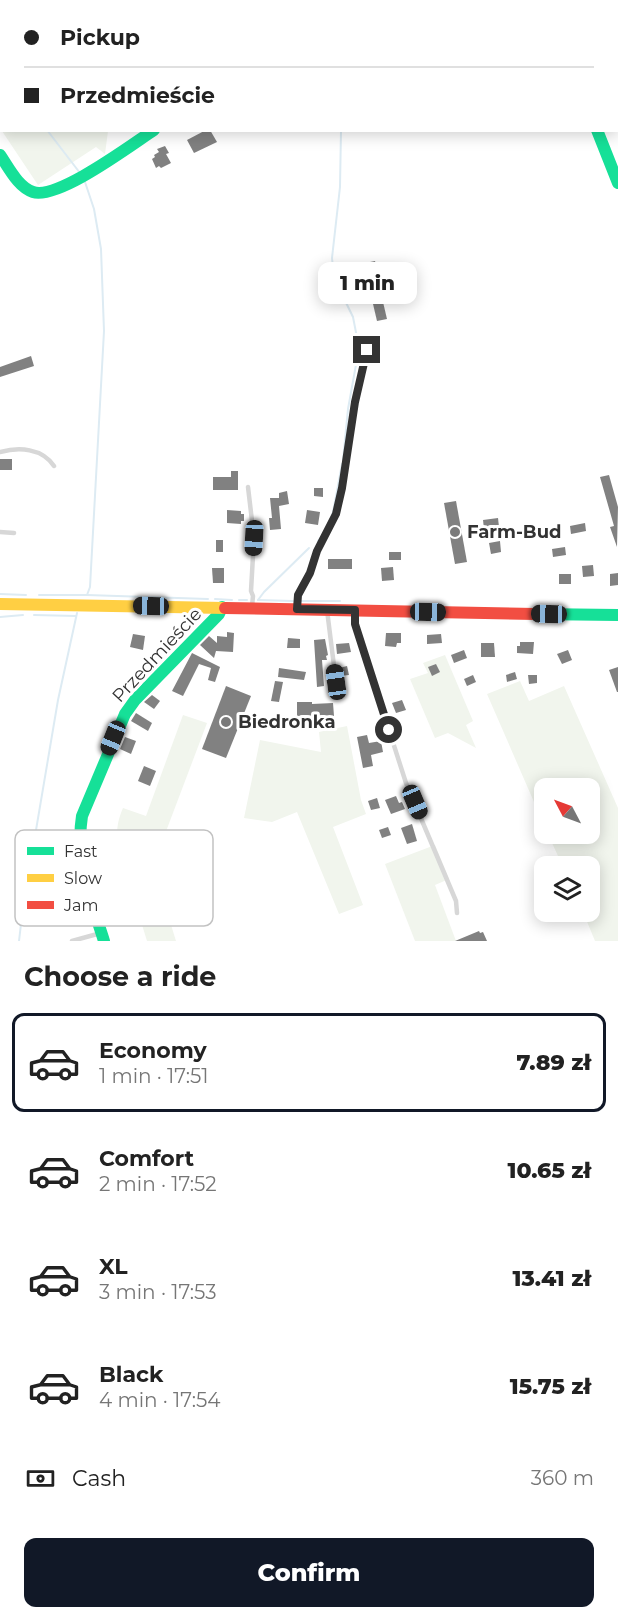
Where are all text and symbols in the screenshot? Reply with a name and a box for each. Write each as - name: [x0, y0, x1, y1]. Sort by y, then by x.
- text: Pickup: [60, 24, 140, 51]
- text: Przedmieście: [60, 82, 215, 109]
- callout: 1 min: [318, 263, 416, 305]
- text: 1 min: [340, 271, 395, 295]
- route end: [353, 336, 380, 363]
- car: [244, 520, 264, 556]
- place label: Farm-Bud: [467, 521, 561, 543]
- marker: Farm-Bud: [448, 525, 462, 539]
- car: [133, 597, 169, 615]
- street label: Przedmieście: [108, 603, 206, 707]
- car: [410, 603, 446, 621]
- car: [531, 605, 567, 623]
- car: [325, 663, 347, 701]
- place label: Biedronka: [238, 711, 336, 733]
- marker: Biedronka: [219, 715, 233, 729]
- route start: [375, 716, 402, 743]
- car: [98, 718, 128, 758]
- north arrow: [534, 778, 600, 844]
- map controls: [534, 778, 600, 922]
- car: [400, 782, 430, 822]
- legend: [15, 830, 213, 926]
- text: Fast: [64, 842, 98, 861]
- button: layers: [534, 856, 600, 922]
- text: Slow: [64, 869, 102, 888]
- text: Jam: [63, 896, 98, 915]
- text: Choose a ride: [24, 960, 216, 993]
- icon: car: [27, 1036, 81, 1090]
- text: Economy: [99, 1037, 207, 1064]
- text: 7.89 zł: [516, 1049, 591, 1076]
- text: 1 min · 17:51: [99, 1064, 208, 1088]
- icon: car: [27, 1144, 81, 1198]
- text: Comfort: [99, 1145, 194, 1172]
- text: 10.65 zł: [508, 1157, 591, 1184]
- text: 2 min · 17:52: [99, 1172, 217, 1196]
- icon: car: [27, 1252, 81, 1306]
- text: XL: [99, 1253, 128, 1280]
- text: 13.41 zł: [512, 1265, 591, 1292]
- text: 3 min · 17:53: [99, 1280, 217, 1304]
- icon: car: [27, 1360, 81, 1414]
- text: Black: [99, 1361, 163, 1388]
- text: 15.75 zł: [510, 1373, 591, 1400]
- text: 4 min · 17:54: [99, 1388, 220, 1412]
- icon: cash: [24, 1462, 57, 1495]
- text: Cash: [72, 1465, 126, 1492]
- text: 360 m: [531, 1466, 594, 1490]
- button: Confirm: [24, 1538, 594, 1607]

